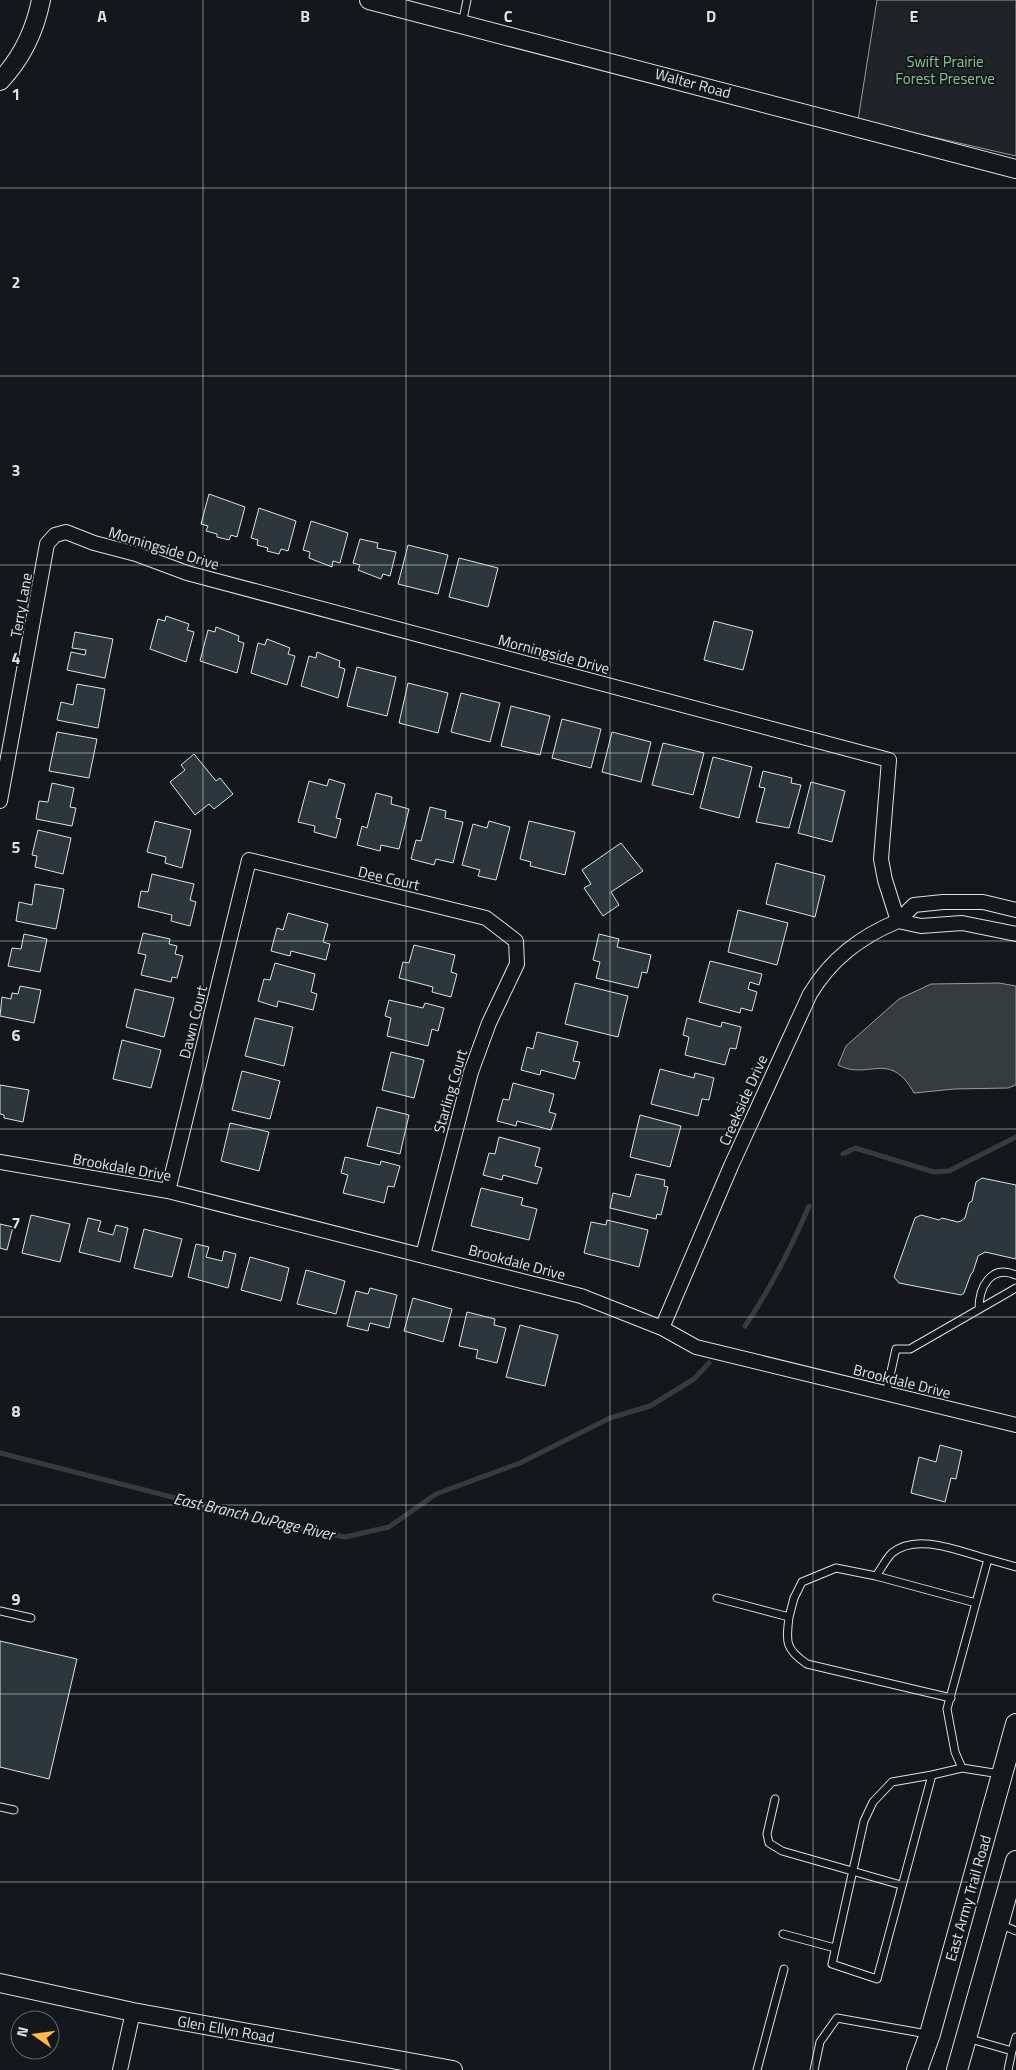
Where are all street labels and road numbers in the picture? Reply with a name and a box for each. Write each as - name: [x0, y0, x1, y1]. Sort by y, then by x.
- street label: Walter Road: [652, 62, 734, 104]
- street label: Morningside Drive: [106, 520, 222, 576]
- street label: Terry Lane: [4, 571, 38, 639]
- street label: Morningside Drive: [496, 628, 612, 680]
- street label: Dee Court: [356, 860, 423, 896]
- street label: Dawn Court: [173, 982, 213, 1061]
- street label: Starling Court: [427, 1046, 473, 1136]
- street label: Creekside Drive: [713, 1051, 773, 1149]
- street label: Brookdale Drive: [71, 1147, 173, 1187]
- street label: Brookdale Drive: [466, 1238, 568, 1286]
- street label: Brookdale Drive: [851, 1358, 953, 1404]
- street label: East Army Trail Road: [939, 1832, 997, 1964]
- street label: Glen Ellyn Road: [176, 2009, 276, 2049]

